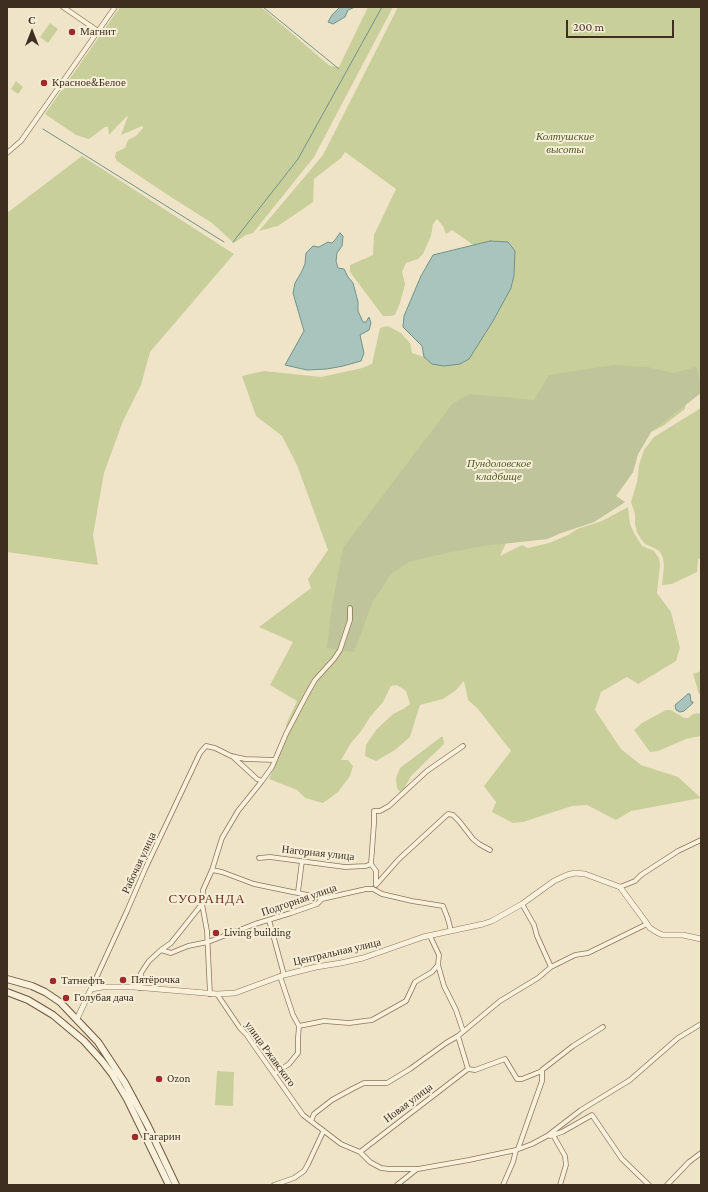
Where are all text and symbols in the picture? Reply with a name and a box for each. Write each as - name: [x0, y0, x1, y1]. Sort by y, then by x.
- north arrow: [12, 12, 52, 52]
- scale bar: [568, 12, 676, 38]
- text: С: [28, 14, 36, 26]
- text: 200 m: [573, 20, 604, 34]
- place label: Магнит: [80, 25, 116, 39]
- marker: Магнит: [67, 27, 77, 37]
- place label: Красное&Белое: [52, 76, 126, 90]
- marker: Красное&Белое: [39, 78, 49, 88]
- park label: Колтушские высоты: [536, 130, 594, 156]
- park label: Пундоловское кладбище: [467, 457, 531, 483]
- street label: Рабочая улица: [119, 830, 159, 896]
- street label: Нагорная улица: [281, 843, 355, 863]
- street label: Подгорная улица: [259, 881, 339, 919]
- district label: СУОРАНДА: [168, 891, 246, 907]
- place label: Living building: [224, 926, 291, 940]
- marker: Living building: [211, 928, 221, 938]
- street label: Центральная улица: [292, 935, 382, 969]
- place label: Пятёрочка: [131, 973, 180, 987]
- place label: Татнефть: [61, 974, 105, 988]
- marker: Пятёрочка: [118, 975, 128, 985]
- marker: Татнефть: [48, 976, 58, 986]
- place label: Голубая дача: [74, 991, 134, 1005]
- marker: Голубая дача: [61, 993, 71, 1003]
- street label: улица Ржавского: [242, 1019, 298, 1089]
- place label: Ozon: [167, 1072, 190, 1086]
- marker: Ozon: [154, 1074, 164, 1084]
- street label: Новая улица: [381, 1080, 435, 1126]
- place label: Гагарин: [143, 1130, 181, 1144]
- marker: Гагарин: [130, 1132, 140, 1142]

